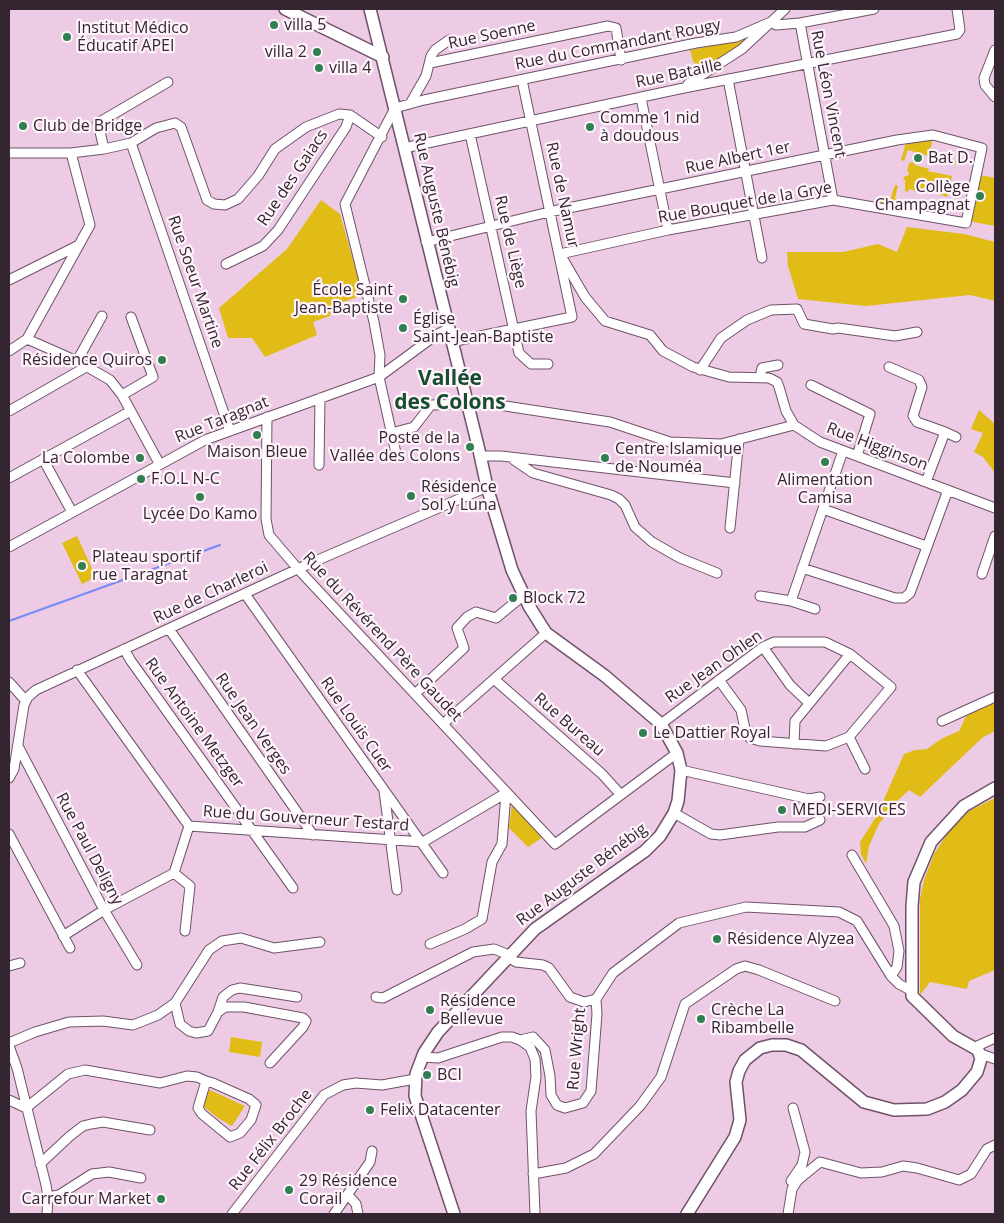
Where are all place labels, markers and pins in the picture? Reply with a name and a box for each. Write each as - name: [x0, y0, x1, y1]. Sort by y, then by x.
- place label: villa 5: [284, 15, 326, 35]
- place label: Institut Médico Éducatif APEI: [77, 18, 189, 56]
- marker: villa 5: [268, 19, 280, 31]
- marker: Institut Médico Éducatif APEI: [61, 31, 73, 43]
- place label: villa 2: [265, 42, 307, 62]
- marker: villa 2: [311, 46, 323, 58]
- place label: villa 4: [329, 58, 371, 78]
- marker: villa 4: [313, 62, 325, 74]
- place label: Comme 1 nid à doudous: [600, 108, 699, 146]
- place label: Club de Bridge: [33, 116, 142, 136]
- marker: Club de Bridge: [17, 120, 29, 132]
- marker: Comme 1 nid à doudous: [584, 121, 596, 133]
- place label: Bat D.: [928, 148, 973, 168]
- marker: Bat D.: [912, 152, 924, 164]
- place label: Collège Champagnat: [875, 177, 970, 215]
- marker: Collège Champagnat: [974, 190, 986, 202]
- place label: École Saint Jean-Baptiste: [295, 280, 393, 318]
- marker: École Saint Jean-Baptiste: [397, 293, 409, 305]
- place label: Église Saint-Jean-Baptiste: [413, 309, 554, 347]
- marker: Église Saint-Jean-Baptiste: [397, 322, 409, 334]
- place label: Résidence Quiros: [22, 350, 152, 370]
- marker: Résidence Quiros: [156, 354, 168, 366]
- place label: Poste de la Vallée des Colons: [330, 428, 460, 466]
- marker: Maison Bleue: [251, 429, 263, 441]
- place label: Centre Islamique de Nouméa: [615, 439, 742, 477]
- marker: Poste de la Vallée des Colons: [464, 441, 476, 453]
- place label: Maison Bleue: [207, 442, 307, 462]
- place label: La Colombe: [42, 448, 130, 468]
- marker: La Colombe: [134, 452, 146, 464]
- marker: Centre Islamique de Nouméa: [599, 452, 611, 464]
- marker: Alimentation Camisa: [819, 456, 831, 468]
- place label: F.O.L N-C: [151, 469, 220, 489]
- place label: Alimentation Camisa: [777, 470, 873, 508]
- marker: F.O.L N-C: [135, 473, 147, 485]
- place label: Résidence Sol y Luna: [421, 477, 497, 515]
- marker: Résidence Sol y Luna: [405, 490, 417, 502]
- marker: Lycée Do Kamo: [194, 491, 206, 503]
- place label: Lycée Do Kamo: [143, 504, 257, 524]
- place label: Plateau sportif rue Taragnat: [92, 547, 201, 585]
- marker: Plateau sportif rue Taragnat: [76, 560, 88, 572]
- place label: Block 72: [523, 588, 586, 608]
- marker: Block 72: [507, 592, 519, 604]
- place label: Le Dattier Royal: [653, 723, 771, 743]
- marker: Le Dattier Royal: [637, 727, 649, 739]
- place label: MEDI-SERVICES: [792, 800, 906, 820]
- marker: MEDI-SERVICES: [776, 804, 788, 816]
- place label: Résidence Alyzea: [727, 929, 854, 949]
- marker: Résidence Alyzea: [711, 933, 723, 945]
- place label: Résidence Bellevue: [440, 991, 516, 1029]
- place label: Crèche La Ribambelle: [711, 1000, 794, 1038]
- marker: Résidence Bellevue: [424, 1004, 436, 1016]
- marker: Crèche La Ribambelle: [695, 1013, 707, 1025]
- place label: BCI: [437, 1065, 462, 1085]
- marker: BCI: [421, 1069, 433, 1081]
- place label: Felix Datacenter: [380, 1100, 501, 1120]
- marker: Felix Datacenter: [364, 1104, 376, 1116]
- place label: 29 Résidence Corail: [299, 1171, 397, 1209]
- marker: 29 Résidence Corail: [283, 1184, 295, 1196]
- place label: Carrefour Market: [22, 1189, 151, 1209]
- marker: Carrefour Market: [155, 1193, 167, 1205]

